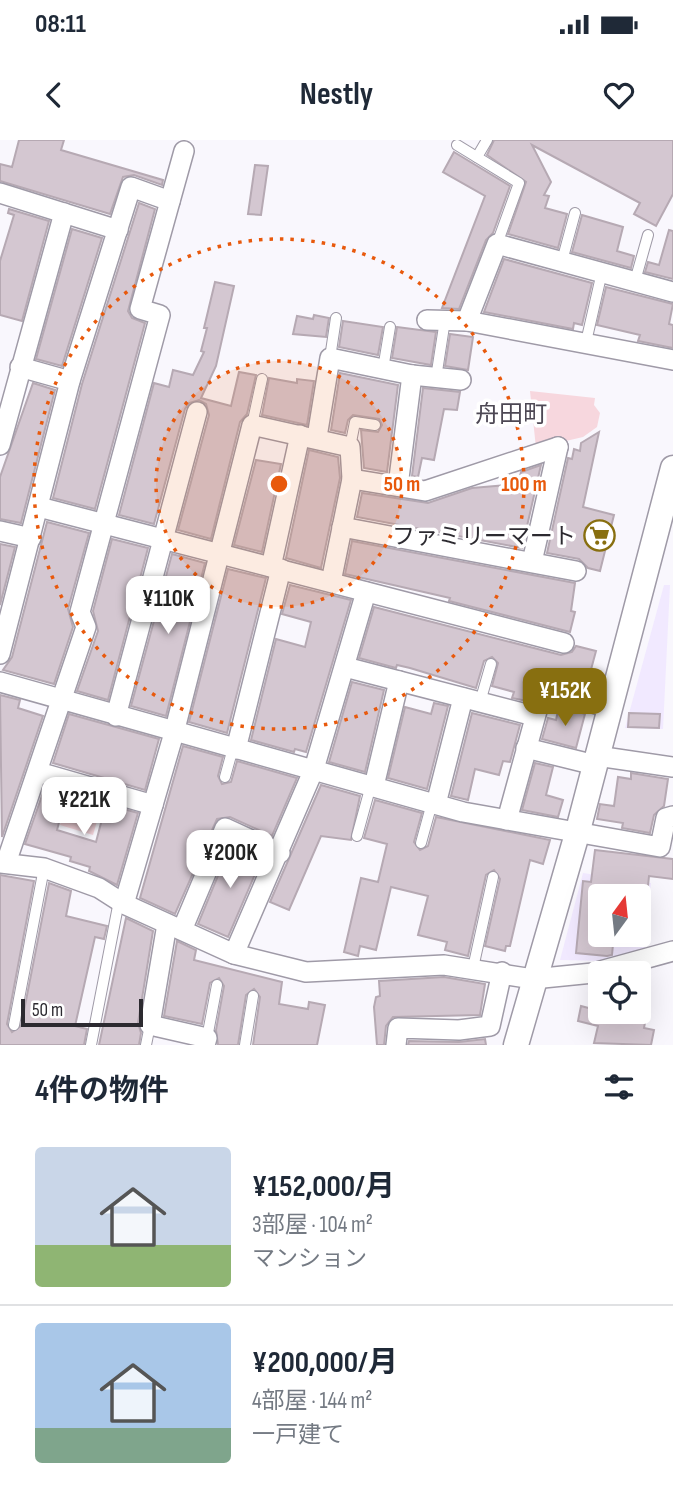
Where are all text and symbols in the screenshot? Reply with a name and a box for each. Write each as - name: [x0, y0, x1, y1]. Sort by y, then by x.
- text: 08:11: [35, 9, 86, 40]
- text: Nestly: [300, 75, 373, 114]
- icon: back: [35, 76, 73, 114]
- icon: heart: [600, 76, 638, 114]
- district label: 舟田町: [475, 400, 547, 429]
- centre of rings: [267, 472, 291, 496]
- text: 50 m: [384, 472, 420, 497]
- text: 100 m: [501, 472, 547, 497]
- supermarket icon: ファミリーマート: [582, 519, 616, 553]
- place label: ファミリーマート: [392, 523, 576, 551]
- pin: ¥110K: [119, 576, 217, 636]
- text: ¥110K: [142, 585, 194, 613]
- pin: ¥152K: [516, 668, 614, 728]
- text: ¥152K: [539, 677, 591, 705]
- pin: ¥221K: [35, 778, 133, 837]
- text: ¥221K: [58, 786, 110, 814]
- pin: ¥200K: [181, 830, 279, 890]
- text: ¥200K: [202, 839, 258, 867]
- north arrow: [588, 884, 651, 947]
- map controls: [588, 884, 651, 1024]
- button: locate: [588, 961, 651, 1024]
- scale bar: [21, 996, 144, 1028]
- text: 50 m: [32, 999, 63, 1022]
- icon: filters: [600, 1068, 638, 1106]
- text: 4件の物件: [35, 1073, 169, 1109]
- text: ¥152,000/月: [252, 1169, 395, 1205]
- icon: home: [91, 1175, 175, 1259]
- text: 3部屋 · 104 m²: [252, 1211, 373, 1239]
- text: マンション: [252, 1245, 367, 1273]
- text: ¥200,000/月: [252, 1345, 398, 1381]
- icon: home: [91, 1351, 175, 1435]
- text: 4部屋 · 144 m²: [252, 1387, 372, 1415]
- text: 一戸建て: [252, 1421, 344, 1449]

